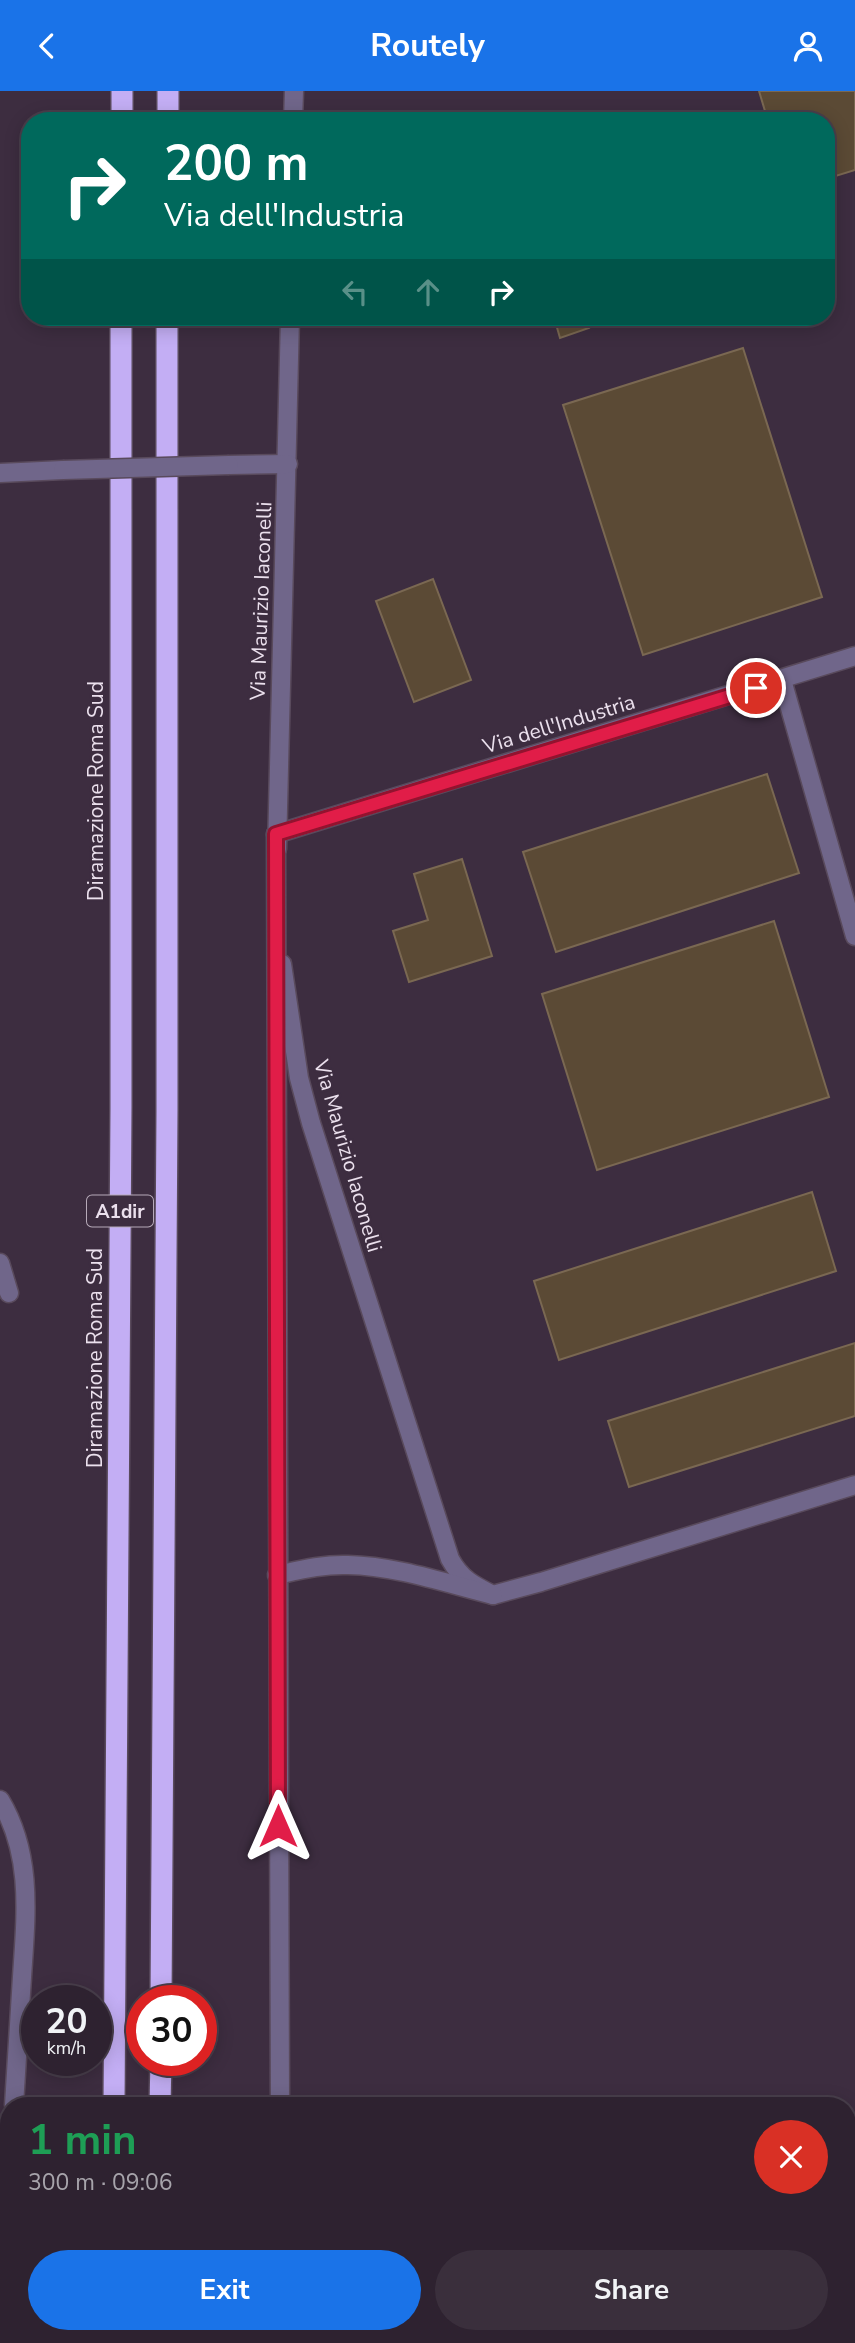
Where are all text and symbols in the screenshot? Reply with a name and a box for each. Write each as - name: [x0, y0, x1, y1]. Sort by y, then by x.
- text: Routely: [370, 24, 485, 67]
- icon: back: [28, 27, 66, 65]
- icon: person: [789, 27, 827, 65]
- text: 200 m: [164, 130, 308, 197]
- icon: right: [49, 140, 140, 231]
- text: Via dell'Industria: [164, 194, 404, 237]
- icon: left: [336, 273, 374, 311]
- icon: ahead: [409, 273, 447, 311]
- icon: right: [482, 273, 520, 311]
- street label: Via Maurizio Iaconelli: [244, 501, 278, 702]
- pin: [726, 658, 786, 718]
- icon: arrive: [737, 669, 775, 707]
- street label: Diramazione Roma Sud: [82, 681, 110, 901]
- street label: Via dell'Industria: [479, 688, 639, 761]
- street label: Via Maurizio Iaconelli: [307, 1056, 389, 1255]
- road number: A1dir: [87, 1195, 153, 1227]
- street label: Diramazione Roma Sud: [81, 1248, 109, 1468]
- position arrow: [241, 1789, 315, 1863]
- speed limit sign: 30: [126, 1985, 217, 2076]
- text: 20: [45, 1998, 88, 2045]
- text: km/h: [47, 2036, 86, 2060]
- text: 1 min: [28, 2112, 137, 2169]
- button: close: [754, 2120, 828, 2194]
- text: 300 m · 09:06: [28, 2167, 173, 2198]
- button: Exit: [28, 2250, 421, 2330]
- button: Share: [435, 2250, 828, 2330]

